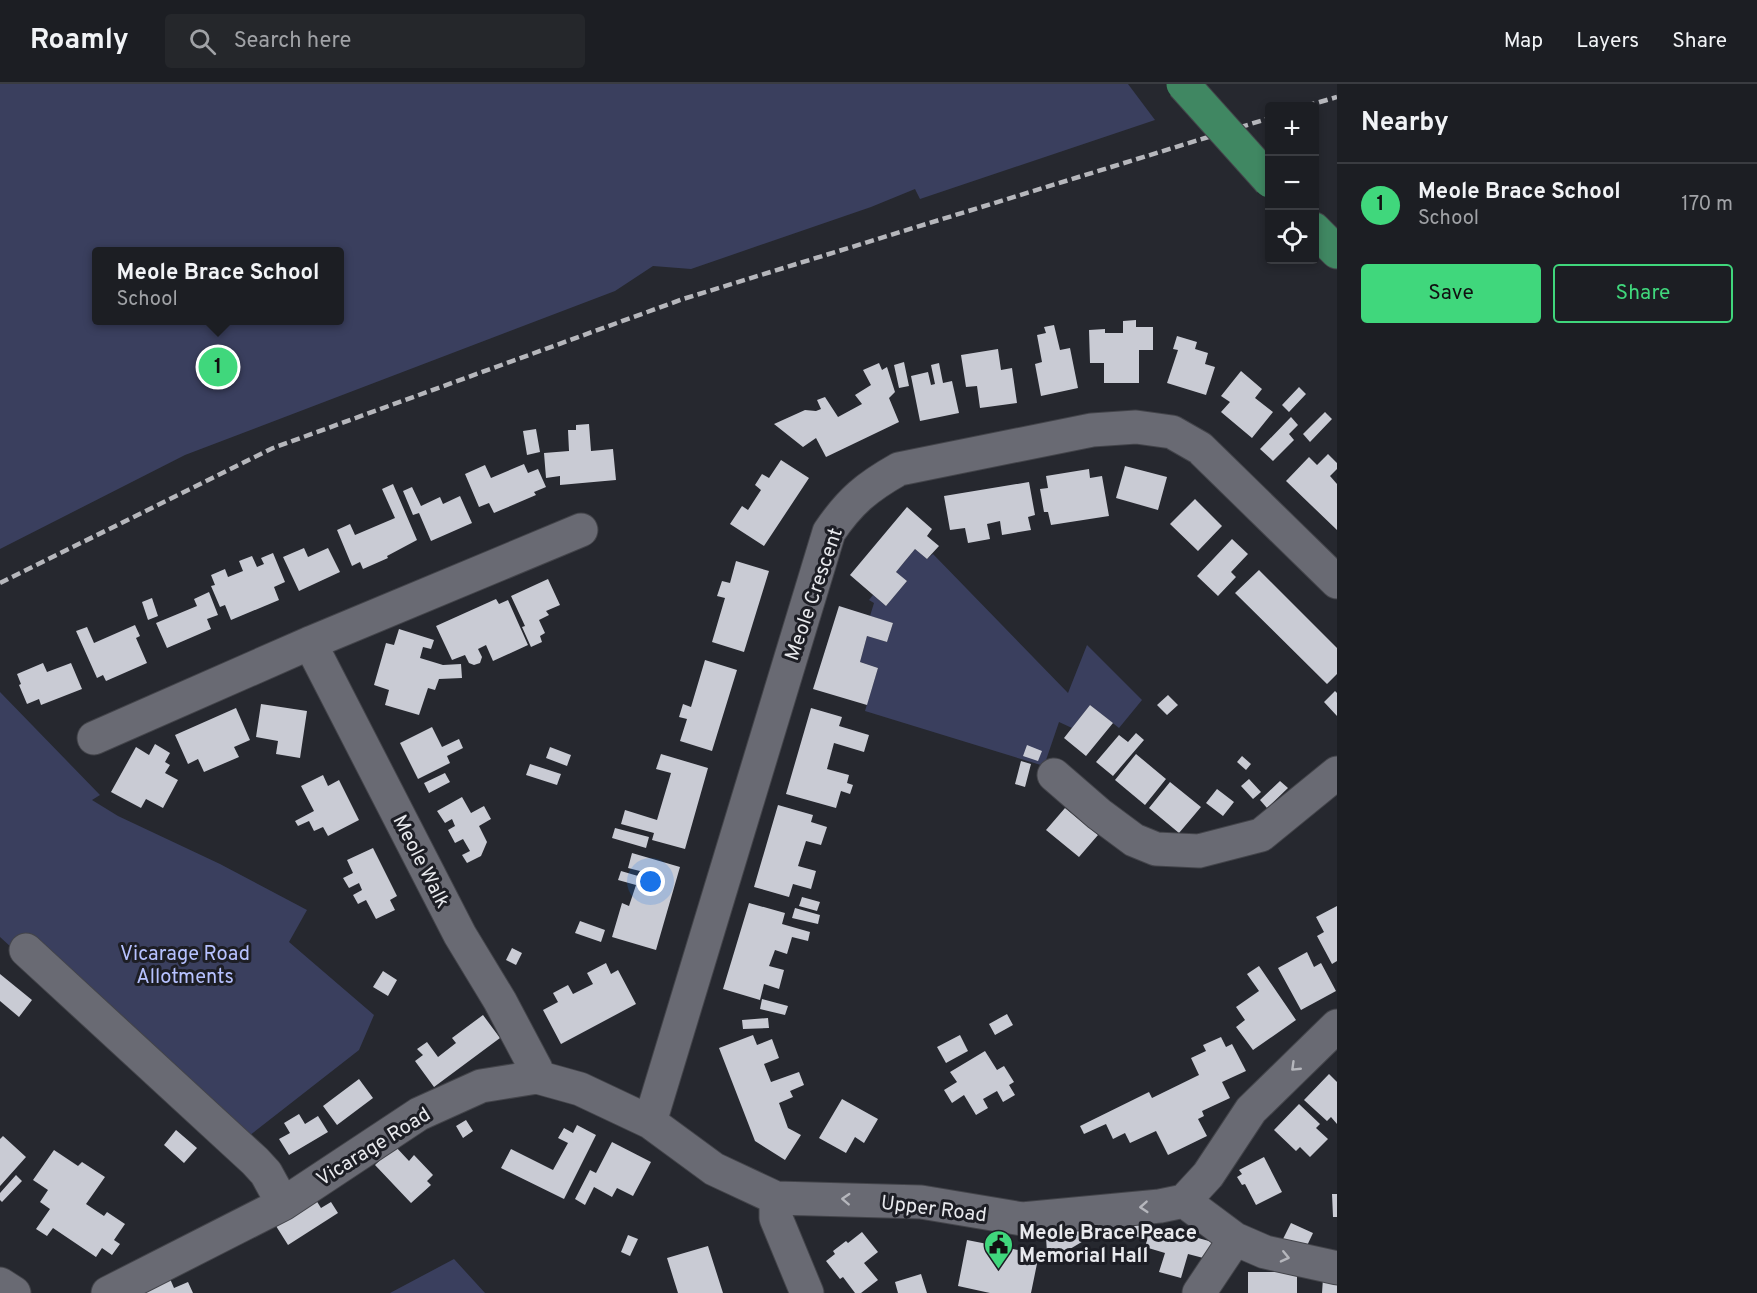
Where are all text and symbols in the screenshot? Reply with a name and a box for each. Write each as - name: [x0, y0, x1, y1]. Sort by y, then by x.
- search box: [165, 14, 585, 68]
- text: Roamly: [30, 23, 129, 59]
- icon: search: [186, 25, 219, 58]
- text: Search here: [234, 28, 351, 55]
- text: Map: [1504, 28, 1543, 55]
- text: Layers: [1576, 28, 1639, 55]
- text: Share: [1672, 28, 1727, 55]
- map controls: [1265, 102, 1319, 264]
- button: +: [1265, 102, 1319, 156]
- text: Nearby: [1361, 107, 1449, 140]
- button: −: [1265, 156, 1319, 210]
- text: Meole Brace School: [1418, 179, 1621, 206]
- text: 1: [1377, 192, 1385, 218]
- text: 170 m: [1681, 192, 1733, 218]
- text: School: [1418, 206, 1479, 232]
- button: locate: [1265, 210, 1319, 264]
- popup: [92, 247, 344, 325]
- text: Meole Brace School: [117, 260, 319, 287]
- button: Save: [1361, 264, 1541, 323]
- button: Share: [1553, 264, 1733, 323]
- text: School: [117, 287, 178, 313]
- pin: 1: [198, 344, 238, 390]
- street label: Meole Crescent: [780, 525, 850, 664]
- street label: Meole Walk: [386, 811, 455, 913]
- your location: [636, 867, 665, 896]
- park label: Vicarage Road Allotments: [120, 942, 250, 991]
- one-way arrow: [1292, 1059, 1303, 1070]
- street label: Vicarage Road: [312, 1102, 436, 1193]
- street label: Upper Road: [879, 1191, 988, 1229]
- one-way arrow: [841, 1193, 850, 1206]
- one-way arrow: [1139, 1200, 1148, 1213]
- place label: Meole Brace Peace Memorial Hall: [1019, 1221, 1197, 1270]
- public building icon: Meole Brace Peace Memorial Hall: [982, 1228, 1014, 1270]
- one-way arrow: [1280, 1250, 1290, 1263]

